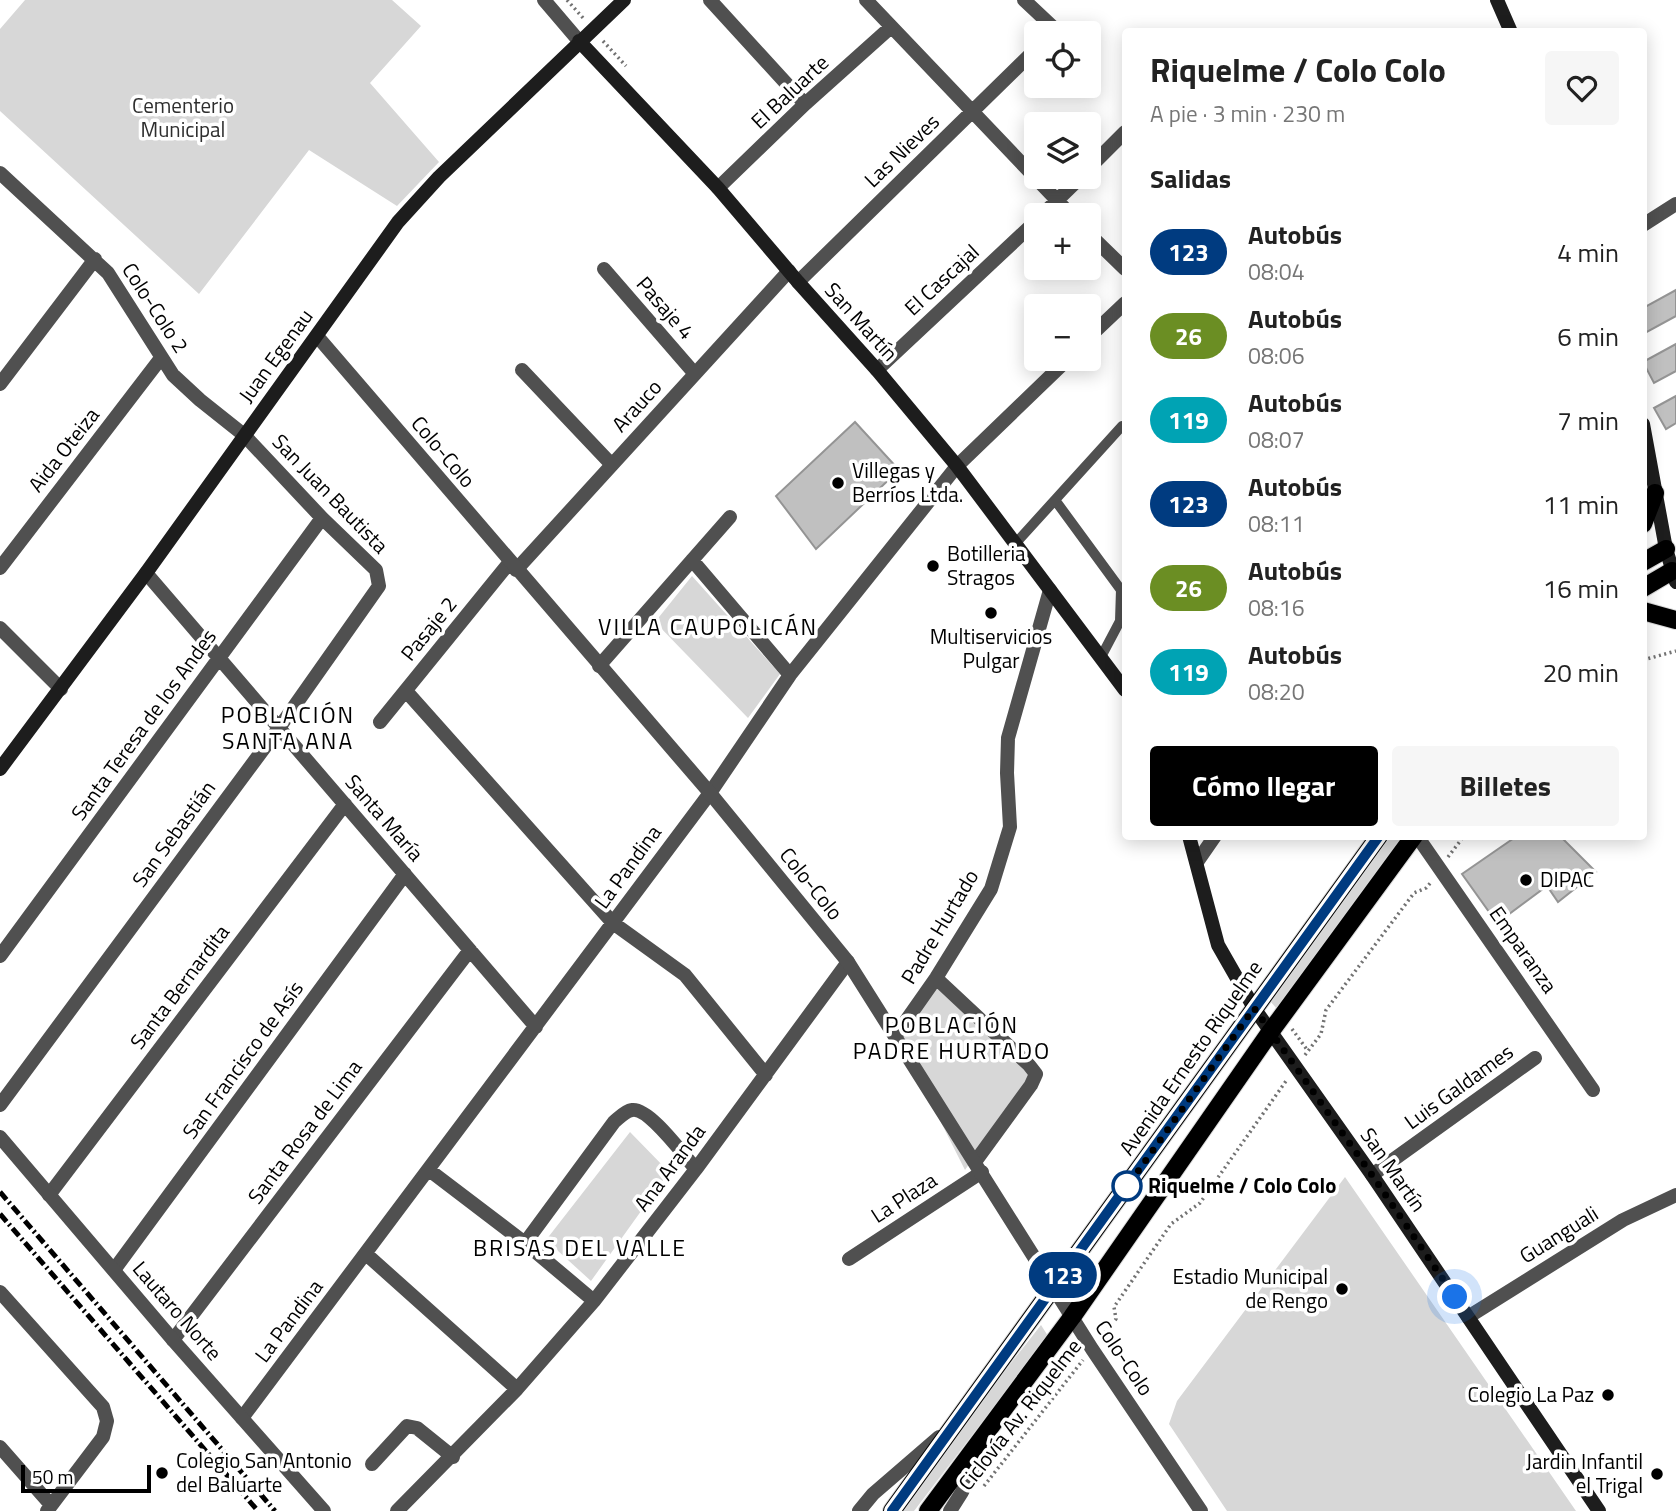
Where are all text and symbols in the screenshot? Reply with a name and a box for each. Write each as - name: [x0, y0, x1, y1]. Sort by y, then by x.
- map controls: [1024, 21, 1101, 371]
- button: locate: [1024, 21, 1101, 98]
- text: Riquelme / Colo Colo: [1150, 45, 1446, 95]
- street label: El Baluarte: [743, 47, 835, 136]
- button: heart: [1545, 51, 1619, 125]
- park label: Cementerio Municipal: [132, 89, 234, 145]
- text: A pie · 3 min · 230 m: [1150, 96, 1345, 131]
- street label: Las Nieves: [856, 106, 946, 195]
- button: layers: [1024, 112, 1101, 189]
- text: Salidas: [1150, 159, 1231, 198]
- button: +: [1024, 203, 1101, 280]
- text: Autobús: [1248, 215, 1342, 254]
- text: 4 min: [1557, 233, 1619, 272]
- text: 123: [1168, 234, 1209, 270]
- street label: El Cascajal: [897, 236, 986, 322]
- text: 08:04: [1248, 254, 1305, 289]
- street label: Colo-Colo 2: [115, 256, 197, 359]
- street label: Pasaje 4: [629, 269, 702, 346]
- street label: San Martín: [818, 275, 906, 368]
- button: −: [1024, 294, 1101, 371]
- text: Autobús: [1248, 299, 1342, 338]
- street label: Juan Egenau: [230, 302, 320, 409]
- text: 6 min: [1557, 317, 1619, 356]
- text: 26: [1175, 318, 1202, 354]
- text: 08:06: [1248, 338, 1305, 373]
- street label: Arauco: [604, 372, 669, 439]
- text: Autobús: [1248, 383, 1342, 422]
- street label: Aida Oteiza: [20, 400, 107, 499]
- text: 7 min: [1557, 401, 1619, 440]
- text: 119: [1168, 402, 1209, 438]
- street label: Colo-Colo: [404, 408, 484, 494]
- text: 08:07: [1248, 422, 1305, 457]
- street label: San Juan Bautista: [265, 426, 397, 561]
- place label: Villegas y Berríos Ltda.: [852, 454, 963, 510]
- text: Autobús: [1248, 467, 1342, 506]
- marker: Villegas y Berríos Ltda.: [830, 475, 846, 491]
- text: 11 min: [1543, 485, 1619, 524]
- text: 123: [1168, 486, 1209, 522]
- text: 08:11: [1248, 506, 1305, 541]
- place label: Botilleria Stragos: [947, 537, 1026, 593]
- text: Autobús: [1248, 551, 1342, 590]
- marker: Botilleria Stragos: [925, 558, 941, 574]
- text: 16 min: [1543, 569, 1619, 608]
- text: 26: [1175, 570, 1202, 606]
- street label: Pasaje 2: [392, 589, 464, 667]
- text: 08:16: [1248, 590, 1305, 625]
- marker: Multiservicios Pulgar: [983, 605, 999, 621]
- district label: VILLA CAUPOLICÁN: [598, 609, 818, 644]
- place label: Multiservicios Pulgar: [930, 620, 1052, 676]
- street label: Santa Teresa de los Andes: [63, 622, 224, 827]
- text: Autobús: [1248, 635, 1342, 674]
- text: 20 min: [1543, 653, 1619, 692]
- text: 119: [1168, 654, 1209, 690]
- text: 08:20: [1248, 674, 1305, 709]
- district label: POBLACIÓN SANTA ANA: [221, 697, 355, 758]
- button: Cómo llegar: [1150, 746, 1378, 826]
- button: Billetes: [1392, 746, 1619, 826]
- street label: Santa María: [338, 767, 432, 868]
- street label: San Sebastián: [124, 773, 223, 893]
- street label: La Pandina: [586, 817, 669, 915]
- street label: Colo-Colo: [772, 840, 851, 927]
- street label: Padre Hurtado: [892, 863, 986, 990]
- place label: DIPAC: [1540, 863, 1594, 895]
- marker: DIPAC: [1518, 872, 1534, 888]
- street label: Emparanza: [1482, 899, 1566, 1000]
- street label: Santa Bernardita: [122, 917, 237, 1055]
- street label: Avenida Ernesto Riquelme: [1111, 953, 1270, 1162]
- street label: San Francisco de Asís: [174, 974, 311, 1145]
- district label: POBLACIÓN PADRE HURTADO: [853, 1007, 1051, 1068]
- street label: Luis Galdames: [1397, 1036, 1520, 1137]
- street label: Santa Rosa de Lima: [239, 1052, 369, 1210]
- street label: Ana Aranda: [626, 1117, 713, 1218]
- street label: San Martín: [1353, 1121, 1435, 1218]
- street label: La Plaza: [864, 1164, 943, 1230]
- place label: Riquelme / Colo Colo: [1148, 1169, 1336, 1201]
- marker: Riquelme / Colo Colo: [1112, 1171, 1142, 1201]
- street label: Guanguali: [1513, 1197, 1604, 1271]
- district label: BRISAS DEL VALLE: [473, 1230, 687, 1265]
- line badge: 123: [1023, 1252, 1103, 1298]
- street label: Lautaro Norte: [125, 1254, 230, 1367]
- text: 123: [1043, 1257, 1083, 1293]
- place label: Estadio Municipal de Rengo: [1172, 1260, 1328, 1316]
- street label: La Pandina: [246, 1272, 330, 1369]
- your location: [1437, 1279, 1472, 1314]
- marker: Estadio Municipal de Rengo: [1334, 1281, 1350, 1297]
- street label: Colo-Colo: [1088, 1313, 1162, 1402]
- street label: Ciclovía Av. Riquelme: [950, 1332, 1089, 1497]
- place label: Colegio La Paz: [1468, 1378, 1594, 1410]
- marker: Colegio La Paz: [1600, 1387, 1616, 1403]
- place label: Colegio San Antonio del Baluarte: [176, 1444, 352, 1500]
- place label: Jardin Infantil el Trigal: [1526, 1445, 1643, 1501]
- scale bar: [21, 1462, 150, 1494]
- text: 50 m: [32, 1462, 73, 1491]
- marker: Colegio San Antonio del Baluarte: [154, 1465, 170, 1481]
- marker: Jardin Infantil el Trigal: [1649, 1466, 1665, 1482]

